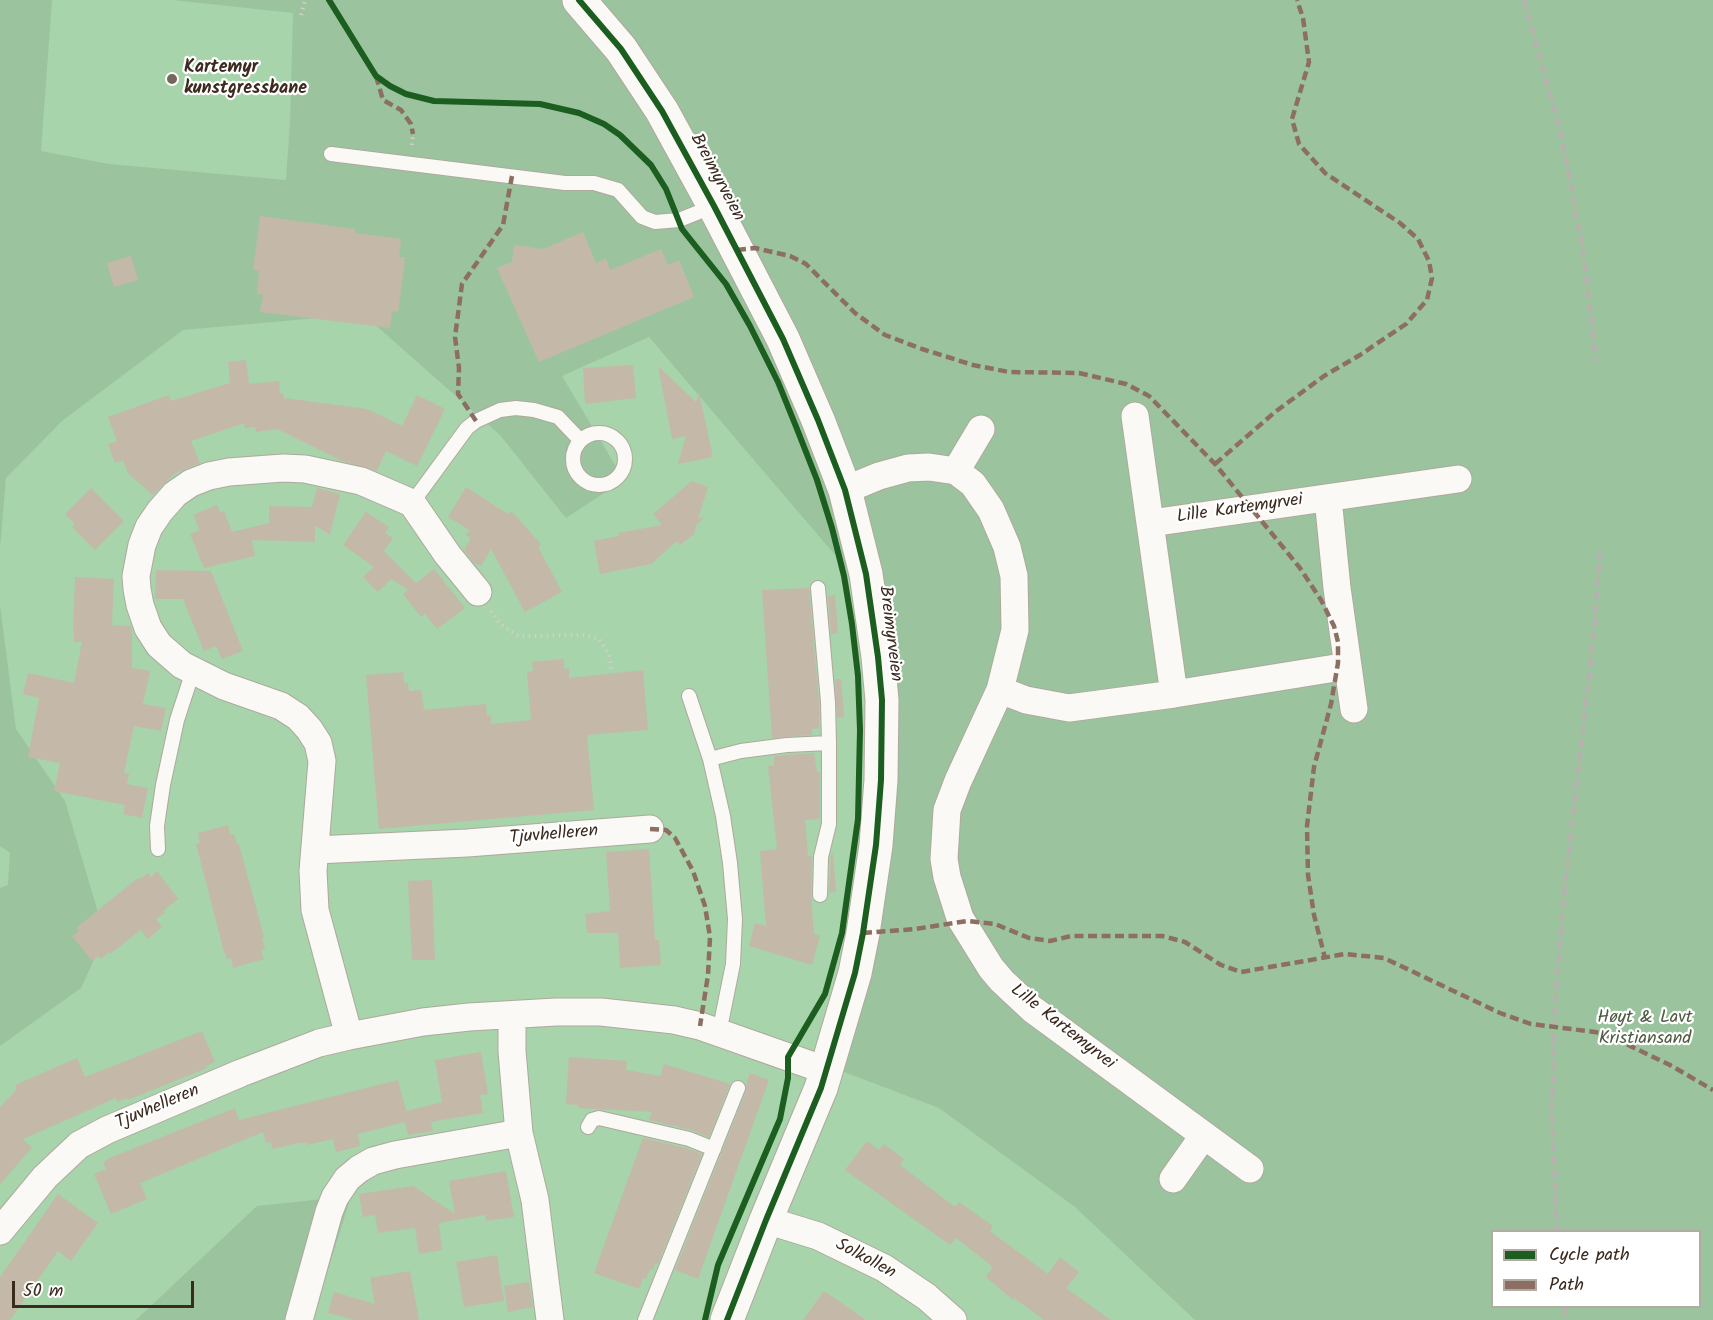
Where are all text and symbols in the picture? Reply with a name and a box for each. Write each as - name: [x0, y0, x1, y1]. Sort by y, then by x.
- place label: Kartemyr kunstgressbane: [184, 58, 307, 100]
- marker: Kartemyr kunstgressbane: [165, 72, 179, 86]
- street label: Breimyrveien: [684, 130, 748, 226]
- street label: Lille Kartemyrvei: [1176, 490, 1304, 530]
- street label: Breimyrveien: [872, 585, 906, 683]
- street label: Tjuvhelleren: [509, 821, 599, 851]
- street label: Lille Kartemyrvei: [1005, 980, 1119, 1076]
- park label: Høyt & Lavt Kristiansand: [1597, 1008, 1693, 1050]
- street label: Tjuvhelleren: [113, 1081, 203, 1135]
- legend: [1491, 1230, 1701, 1308]
- street label: Solkollen: [831, 1235, 899, 1285]
- text: Cycle path: [1549, 1241, 1630, 1270]
- scale bar: [15, 1269, 196, 1307]
- text: Path: [1549, 1271, 1584, 1300]
- text: 50 m: [23, 1277, 63, 1306]

